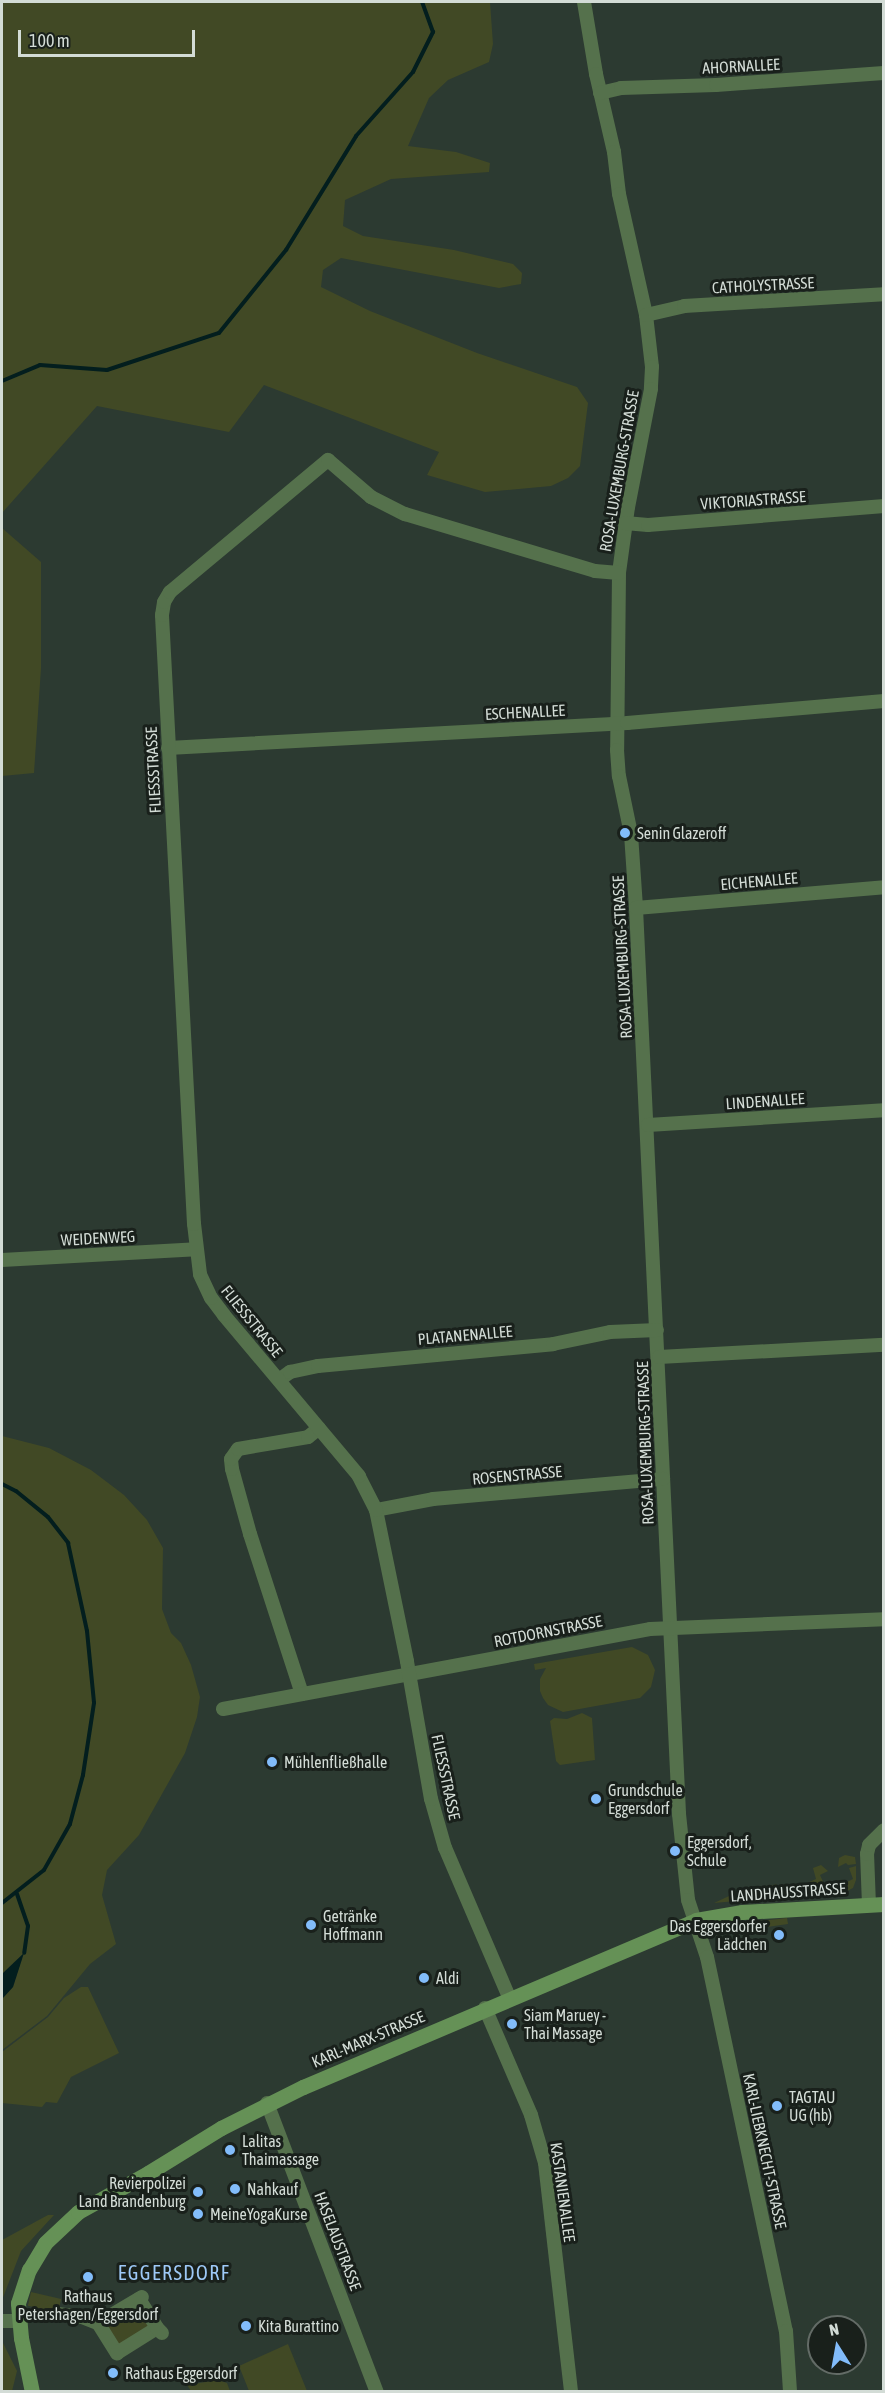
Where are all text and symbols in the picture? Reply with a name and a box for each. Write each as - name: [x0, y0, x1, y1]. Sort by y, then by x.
- scale bar: [21, 18, 198, 56]
- text: 100 m: [29, 30, 70, 51]
- street label: AHORNALLEE: [702, 54, 780, 78]
- street label: CATHOLYSTRASSE: [712, 273, 814, 297]
- street label: ROSA-LUXEMBURG-STRASSE: [595, 389, 643, 553]
- street label: VIKTORIASTRASSE: [700, 487, 806, 513]
- street label: ESCHENALLEE: [484, 700, 566, 724]
- street label: FLIESSSTRASSE: [141, 726, 165, 814]
- place label: Senin Glazeroff: [637, 823, 726, 843]
- marker: Senin Glazeroff: [618, 826, 632, 840]
- street label: EICHENALLEE: [720, 868, 798, 894]
- street label: ROSA-LUXEMBURG-STRASSE: [608, 875, 636, 1039]
- street label: LINDENALLEE: [725, 1089, 805, 1113]
- street label: WEIDENWEG: [60, 1226, 136, 1250]
- street label: FLIESSSTRASSE: [217, 1281, 287, 1361]
- street label: PLATANENALLEE: [417, 1321, 513, 1349]
- street label: ROSA-LUXEMBURG-STRASSE: [633, 1361, 657, 1525]
- street label: ROSENSTRASSE: [471, 1462, 563, 1488]
- street label: ROTDORNSTRASSE: [492, 1611, 604, 1651]
- street label: FLIESSSTRASSE: [428, 1733, 464, 1821]
- place label: Mühlenfließhalle: [284, 1752, 387, 1772]
- marker: Mühlenfließhalle: [265, 1755, 279, 1769]
- place label: Grundschule Eggersdorf: [608, 1780, 683, 1818]
- marker: Grundschule Eggersdorf: [589, 1792, 603, 1806]
- place label: Eggersdorf, Schule: [687, 1832, 751, 1870]
- marker: Eggersdorf, Schule: [668, 1844, 682, 1858]
- street label: LANDHAUSSTRASSE: [730, 1878, 846, 1906]
- place label: Getränke Hoffmann: [323, 1906, 383, 1944]
- place label: Das Eggersdorfer Lädchen: [669, 1916, 767, 1954]
- marker: Getränke Hoffmann: [304, 1918, 318, 1932]
- marker: Das Eggersdorfer Lädchen: [772, 1928, 786, 1942]
- place label: Aldi: [436, 1968, 459, 1988]
- marker: Aldi: [417, 1971, 431, 1985]
- place label: Siam Maruey - Thai Massage: [524, 2005, 606, 2043]
- street label: KARL-MARX-STRASSE: [309, 2007, 427, 2071]
- marker: Siam Maruey - Thai Massage: [505, 2017, 519, 2031]
- street label: KARL-LIEBKNECHT-STRASSE: [739, 2072, 791, 2230]
- place label: TAGTAU UG (hb): [789, 2087, 835, 2125]
- marker: TAGTAU UG (hb): [770, 2099, 784, 2113]
- place label: Lalitas Thaimassage: [242, 2131, 319, 2169]
- street label: KASTANIENALLEE: [547, 2141, 579, 2243]
- marker: Lalitas Thaimassage: [223, 2143, 237, 2157]
- place label: Revierpolizei Land Brandenburg: [79, 2173, 186, 2211]
- place label: Nahkauf: [247, 2179, 298, 2199]
- marker: Nahkauf: [228, 2182, 242, 2196]
- marker: Revierpolizei Land Brandenburg: [191, 2185, 205, 2199]
- street label: HASELAUSTRASSE: [310, 2189, 366, 2293]
- place label: MeineYogaKurse: [210, 2204, 307, 2224]
- marker: MeineYogaKurse: [191, 2207, 205, 2221]
- district label: EGGERSDORF: [118, 2260, 230, 2284]
- marker: Rathaus Petershagen/Eggersdorf: [81, 2270, 95, 2284]
- place label: Rathaus Petershagen/Eggersdorf: [18, 2286, 158, 2324]
- north arrow: [807, 2315, 867, 2375]
- place label: Kita Burattino: [258, 2316, 339, 2336]
- marker: Kita Burattino: [239, 2319, 253, 2333]
- text: N: [828, 2320, 840, 2339]
- place label: Rathaus Eggersdorf: [125, 2363, 237, 2383]
- marker: Rathaus Eggersdorf: [106, 2366, 120, 2380]

